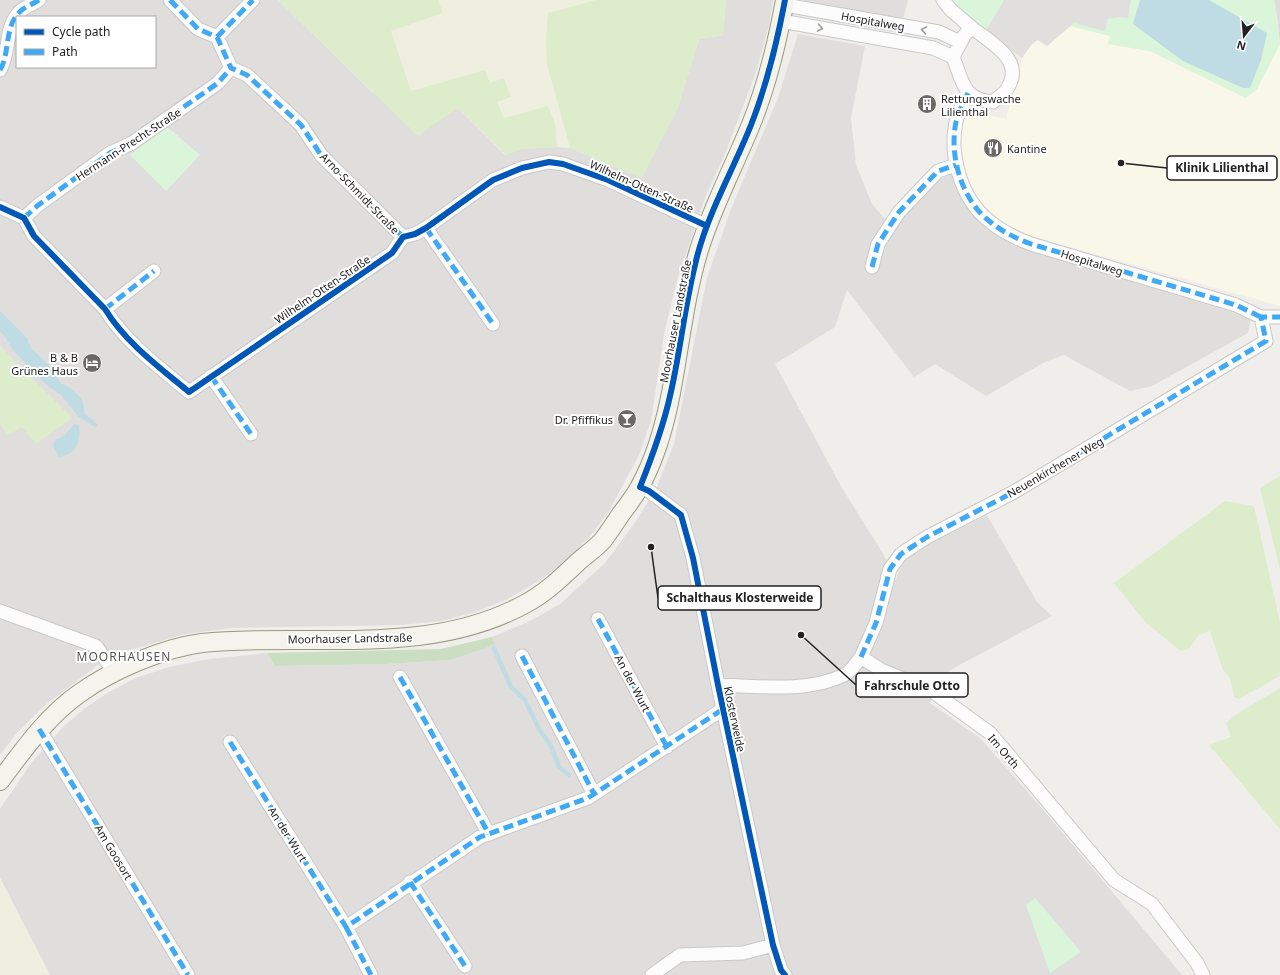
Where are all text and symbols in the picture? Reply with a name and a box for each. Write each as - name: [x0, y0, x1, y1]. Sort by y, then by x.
- street label: Hospitalweg: [840, 8, 906, 34]
- legend: [16, 16, 156, 68]
- north arrow: [1224, 16, 1264, 56]
- text: Cycle path: [52, 23, 110, 40]
- one-way arrow: [817, 23, 823, 32]
- one-way arrow: [921, 26, 927, 34]
- text: N: [1235, 38, 1247, 55]
- text: Path: [52, 43, 78, 60]
- place label: Rettungswache Lilienthal: [941, 91, 1021, 119]
- building icon: Rettungswache Lilienthal: [916, 93, 938, 115]
- street label: Hermann-Precht-Straße: [72, 104, 184, 184]
- restaurant icon: Kantine: [982, 137, 1004, 159]
- place label: Kantine: [1007, 141, 1047, 156]
- street label: Arno-Schmidt-Straße: [317, 149, 403, 237]
- street label: Wilhelm-Otten-Straße: [588, 156, 696, 216]
- callout: Klinik Lilienthal: [1167, 156, 1277, 180]
- text: Klinik Lilienthal: [1175, 159, 1269, 176]
- street label: Hospitalweg: [1059, 245, 1125, 279]
- street label: Wilhelm-Otten-Straße: [271, 251, 373, 327]
- street label: Moorhauser Landstraße: [656, 258, 694, 384]
- place label: B & B Grünes Haus: [11, 350, 78, 378]
- hotel icon: B & B Grünes Haus: [81, 352, 103, 374]
- bar icon: Dr. Pfiffikus: [616, 408, 638, 430]
- place label: Dr. Pfiffikus: [555, 412, 613, 427]
- street label: Neuenkirchener Weg: [1004, 433, 1106, 501]
- callout: Schalthaus Klosterweide: [658, 586, 821, 610]
- text: Schalthaus Klosterweide: [666, 589, 814, 606]
- street label: Moorhauser Landstraße: [287, 629, 413, 647]
- district label: MOORHAUSEN: [77, 648, 171, 665]
- street label: An der Wurt: [612, 652, 654, 714]
- callout: Fahrschule Otto: [856, 673, 968, 697]
- text: Fahrschule Otto: [864, 677, 960, 694]
- street label: Klosterweide: [721, 685, 749, 753]
- street label: Im Orth: [985, 731, 1023, 771]
- street label: An der Wurt: [265, 804, 311, 864]
- street label: Am Goosort: [92, 822, 136, 882]

